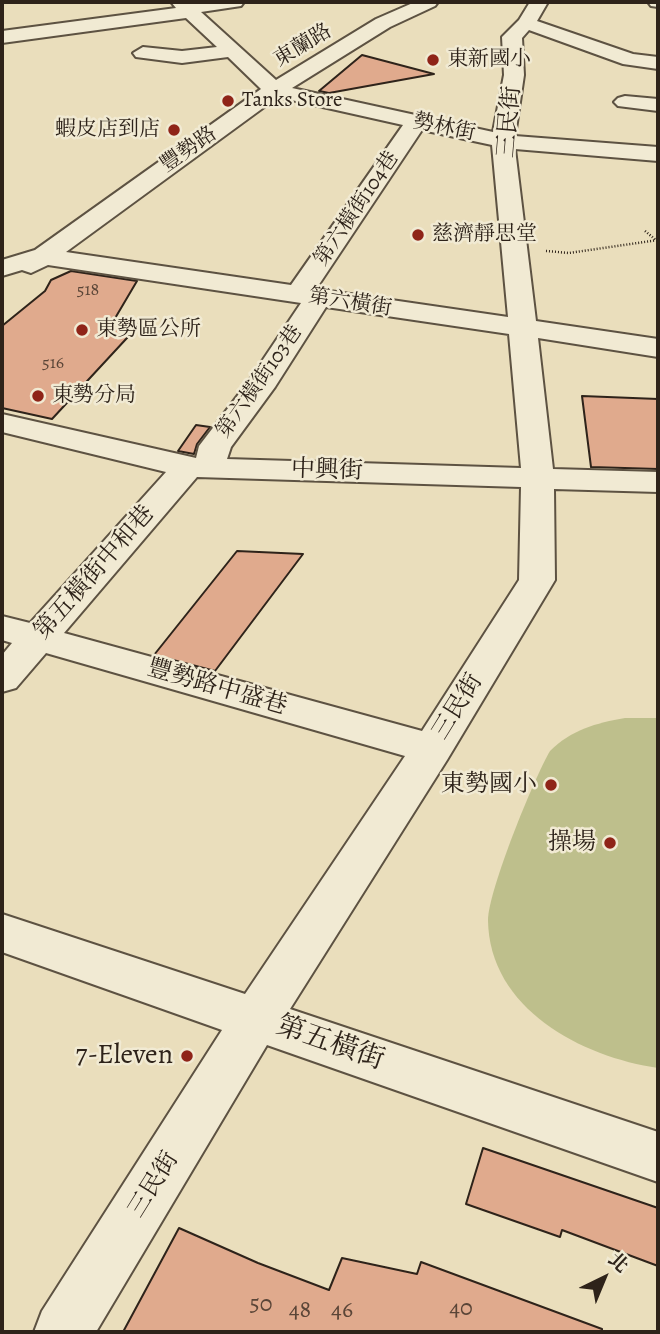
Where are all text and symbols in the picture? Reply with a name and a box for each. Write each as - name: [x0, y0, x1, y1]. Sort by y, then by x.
- street label: 東蘭路: [270, 19, 336, 73]
- place label: 東新國小: [447, 47, 531, 73]
- marker: 東新國小: [425, 52, 441, 68]
- street label: 三民街: [493, 85, 527, 159]
- place label: Tanks Store: [242, 88, 343, 114]
- marker: Tanks Store: [220, 93, 236, 109]
- street label: 勢林街: [411, 109, 477, 147]
- place label: 蝦皮店到店: [55, 117, 160, 143]
- street label: 豐勢路: [156, 122, 222, 178]
- marker: 蝦皮店到店: [166, 122, 182, 138]
- street label: 第六橫街104巷: [309, 147, 405, 271]
- place label: 慈濟靜思堂: [432, 222, 537, 248]
- marker: 慈濟靜思堂: [410, 227, 426, 243]
- house number: 518: [77, 280, 99, 302]
- street label: 第六橫街: [307, 284, 393, 322]
- place label: 東勢區公所: [96, 317, 201, 343]
- street label: 第六橫街103巷: [212, 321, 308, 443]
- marker: 東勢區公所: [74, 322, 90, 338]
- house number: 516: [42, 353, 64, 375]
- place label: 東勢分局: [52, 383, 136, 409]
- marker: 東勢分局: [30, 388, 46, 404]
- street label: 中興街: [291, 455, 363, 487]
- street label: 第五橫街中和巷: [29, 500, 161, 646]
- street label: 豐勢路中盛巷: [144, 654, 290, 722]
- street label: 三民街: [427, 669, 489, 745]
- place label: 東勢國小: [441, 771, 537, 799]
- marker: 東勢國小: [543, 777, 559, 793]
- place label: 操場: [548, 829, 596, 857]
- marker: 操場: [602, 835, 618, 851]
- street label: 第五橫街: [272, 1010, 388, 1078]
- place label: 7-Eleven: [76, 1039, 173, 1073]
- marker: 7-Eleven: [179, 1048, 195, 1064]
- street label: 三民街: [123, 1147, 185, 1223]
- north arrow: [569, 1243, 639, 1313]
- text: 北: [602, 1247, 634, 1279]
- house number: 50: [249, 1291, 273, 1319]
- house number: 40: [449, 1295, 473, 1323]
- house number: 48: [289, 1297, 311, 1325]
- house number: 46: [331, 1297, 353, 1325]

